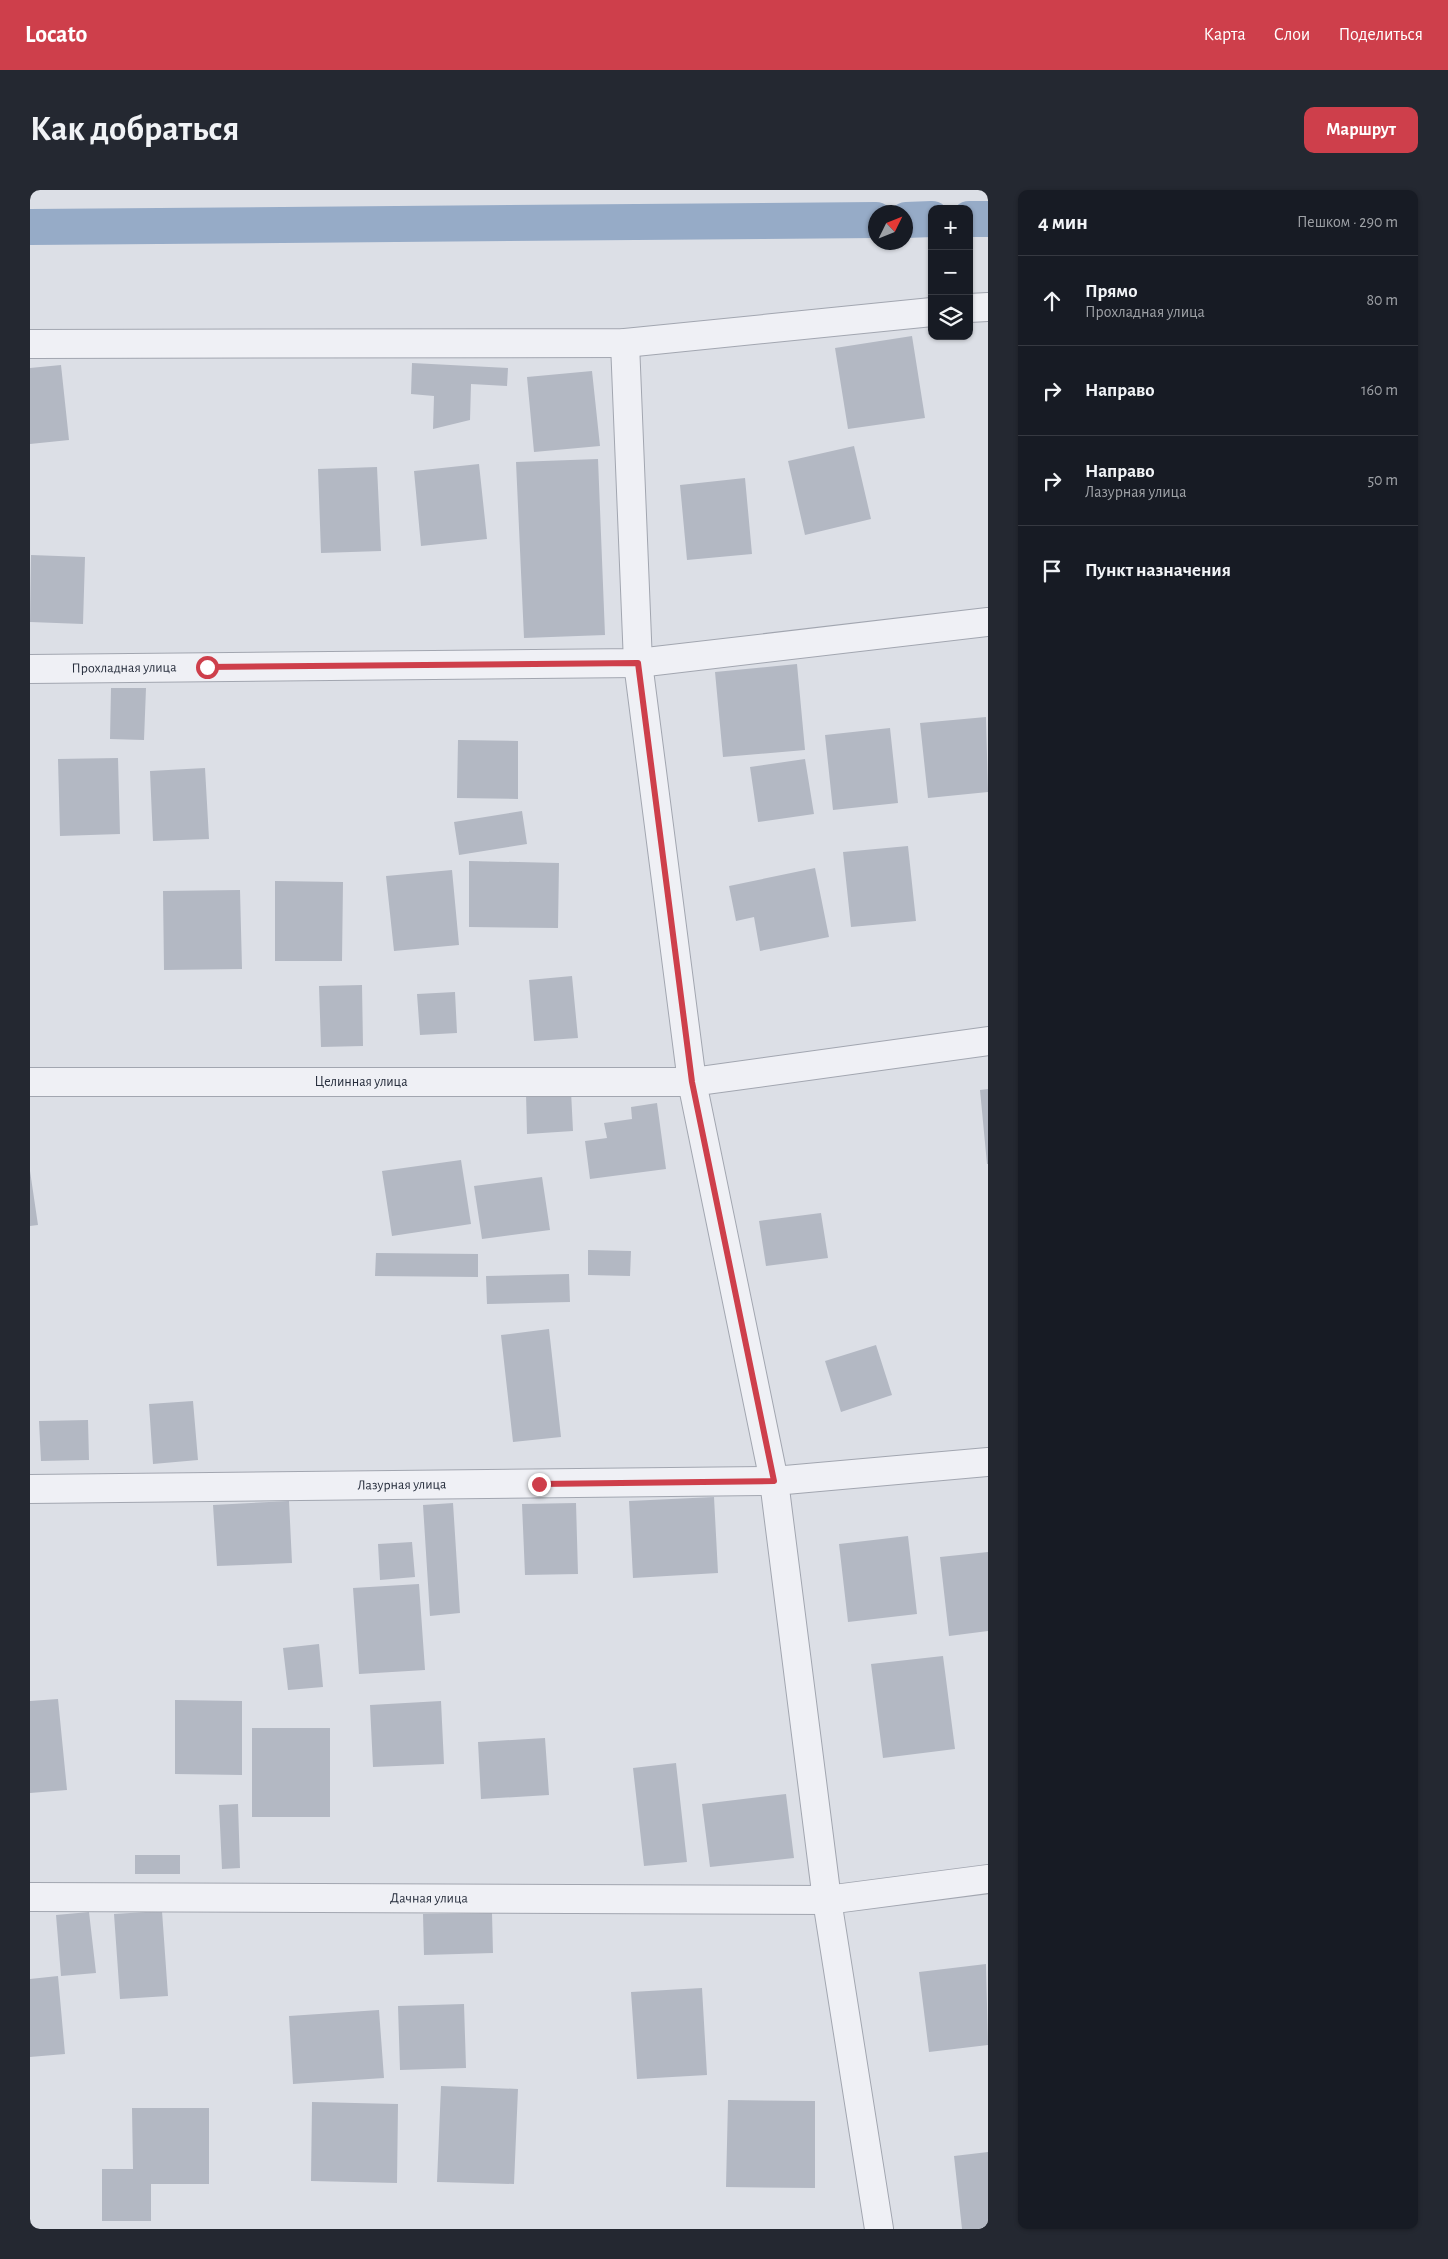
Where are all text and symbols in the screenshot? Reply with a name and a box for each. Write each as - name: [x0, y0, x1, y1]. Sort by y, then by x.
- text: Locato: [25, 23, 87, 47]
- text: Карта: [1204, 26, 1246, 44]
- text: Слои: [1274, 26, 1310, 44]
- text: Поделиться: [1338, 26, 1423, 44]
- button: Маршрут: [1304, 107, 1418, 153]
- text: Как добраться: [30, 112, 239, 147]
- north arrow: [868, 205, 913, 250]
- map controls: [928, 205, 973, 340]
- button: +: [928, 205, 973, 250]
- text: 4 мин: [1038, 212, 1088, 233]
- text: Пешком · 290 m: [1297, 214, 1398, 230]
- button: −: [928, 250, 973, 295]
- text: Прямо: [1085, 282, 1138, 301]
- icon: ahead: [1038, 287, 1066, 315]
- text: 80 m: [1367, 292, 1398, 308]
- button: layers: [928, 295, 973, 340]
- text: Прохладная улица: [1085, 304, 1205, 320]
- icon: right: [1038, 377, 1066, 405]
- text: Направо: [1085, 381, 1155, 400]
- text: 160 m: [1361, 382, 1398, 398]
- text: Направо: [1085, 462, 1155, 481]
- icon: right: [1038, 467, 1066, 495]
- text: 50 m: [1367, 472, 1398, 488]
- text: Лазурная улица: [1085, 484, 1187, 500]
- icon: arrive: [1038, 557, 1066, 585]
- text: Пункт назначения: [1085, 561, 1231, 580]
- route start: [196, 656, 219, 679]
- street label: Прохладная улица: [71, 661, 177, 676]
- street label: Целинная улица: [314, 1075, 408, 1089]
- route end: [528, 1473, 551, 1496]
- street label: Лазурная улица: [357, 1478, 447, 1492]
- street label: Дачная улица: [390, 1891, 469, 1906]

